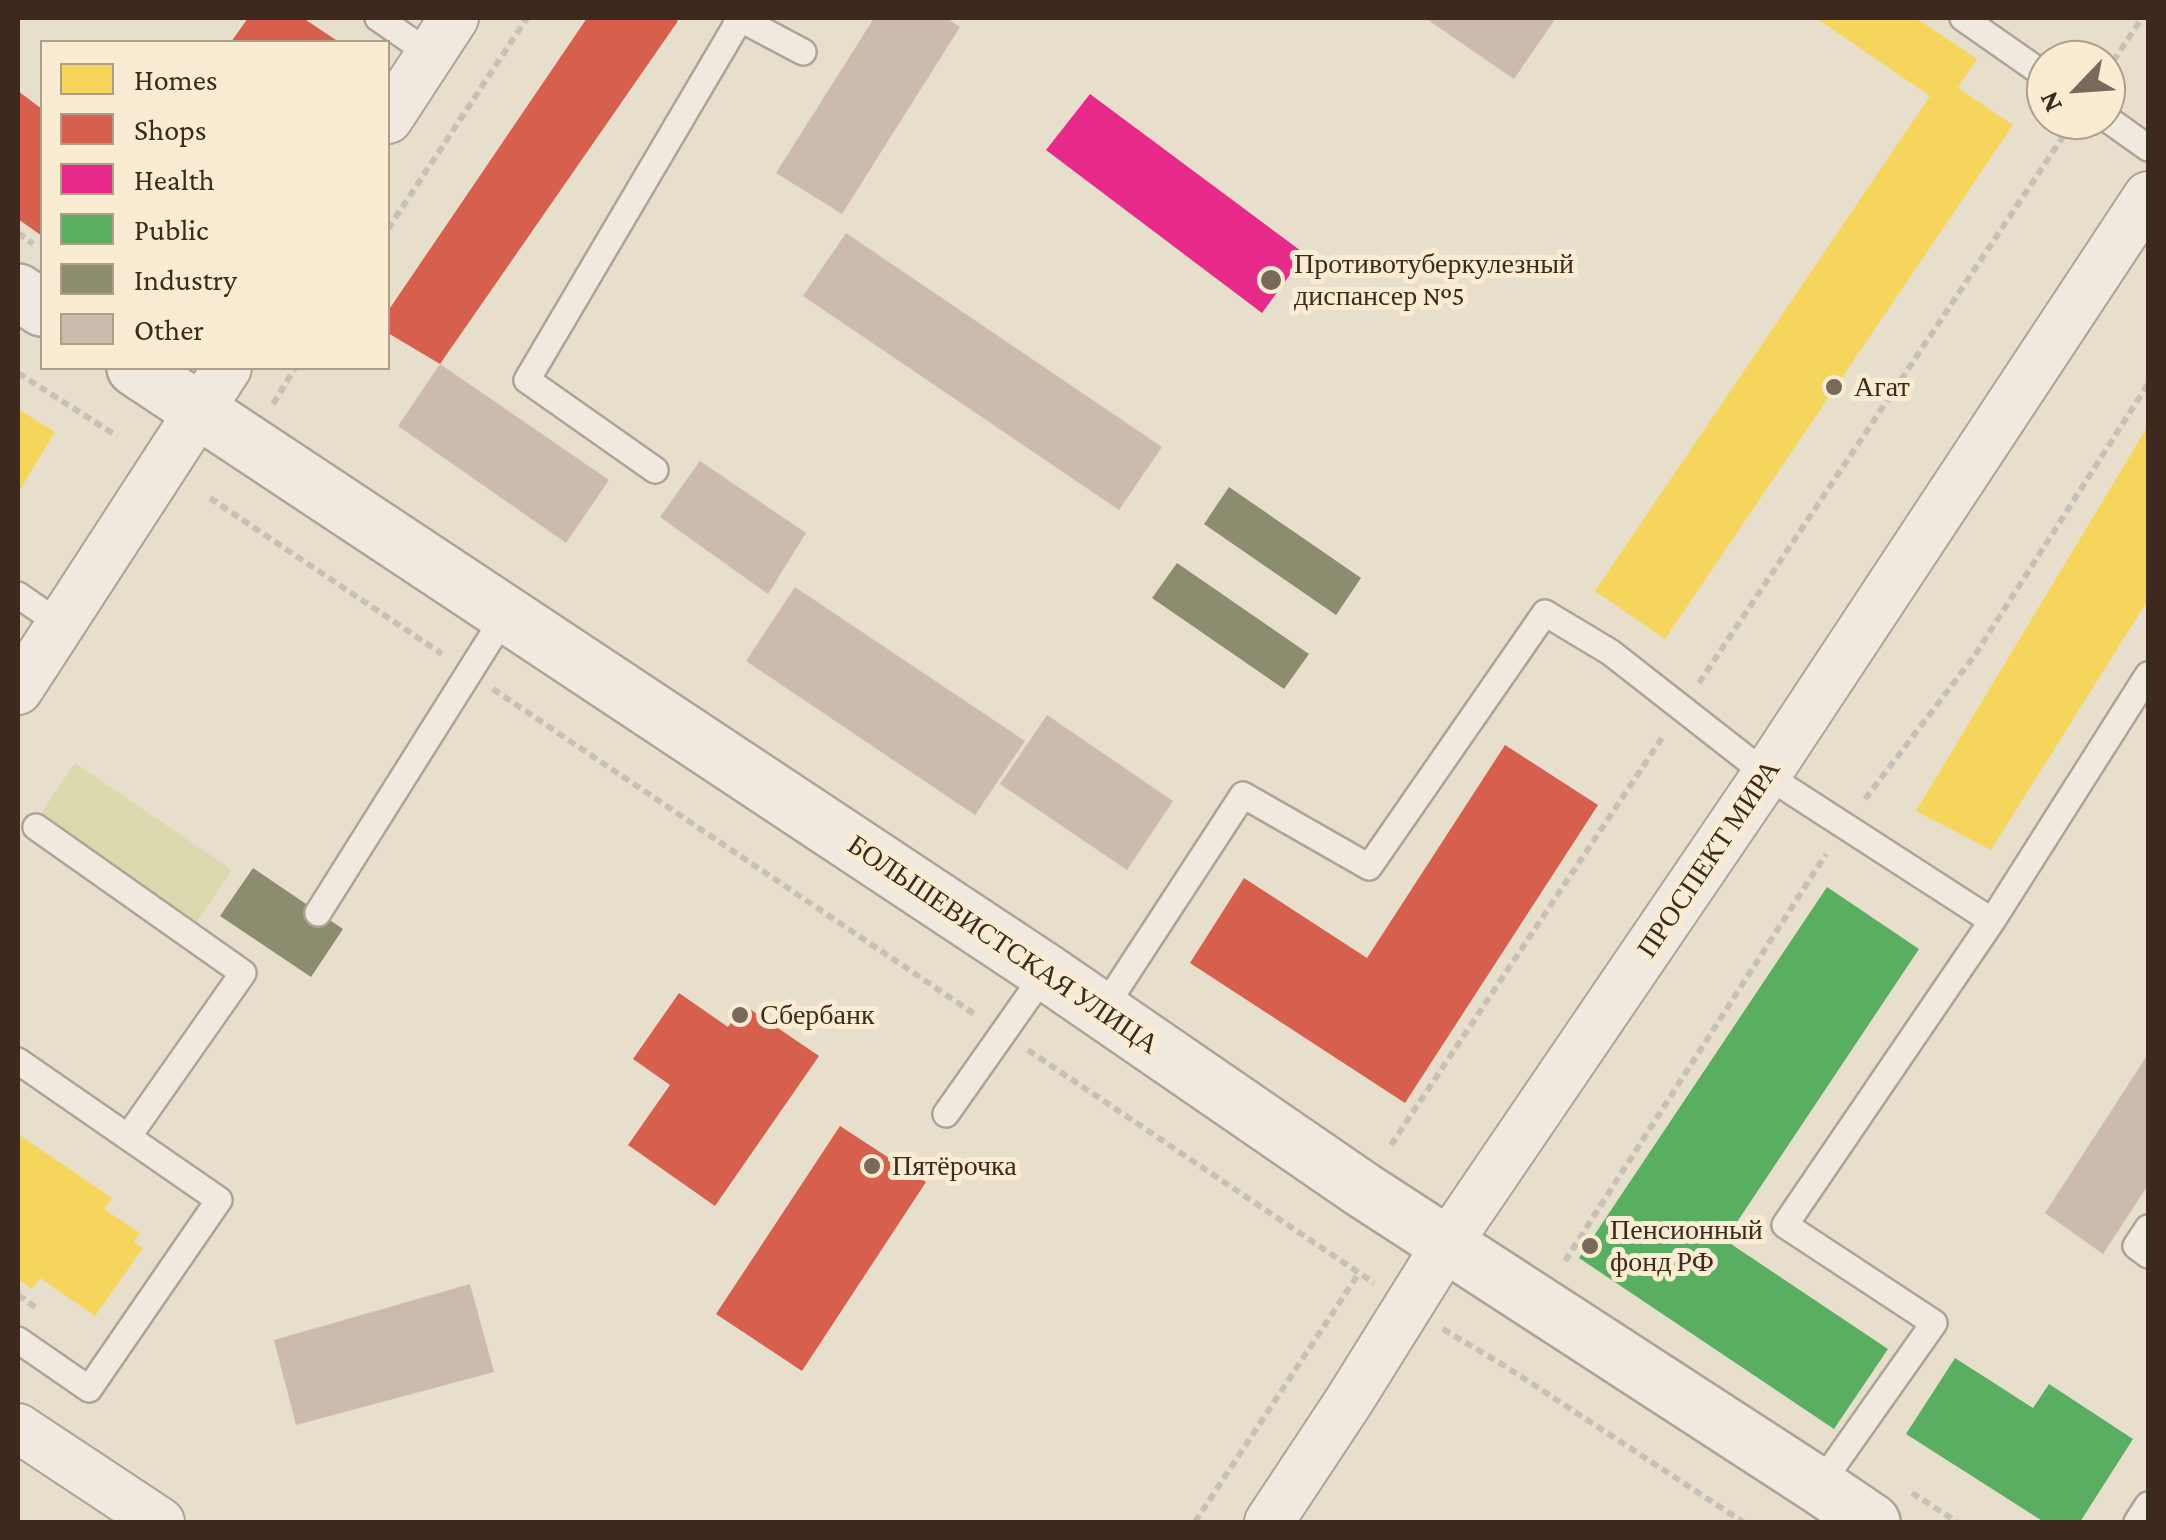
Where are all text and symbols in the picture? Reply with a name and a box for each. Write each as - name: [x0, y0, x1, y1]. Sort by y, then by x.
- legend: [40, 40, 390, 370]
- north arrow: [2026, 40, 2126, 140]
- text: Homes: [134, 63, 218, 96]
- text: N: [2032, 87, 2068, 117]
- text: Shops: [134, 113, 207, 146]
- text: Health: [134, 163, 215, 196]
- text: Public: [134, 213, 209, 246]
- place label: Противотуберкулезный диспансер №5: [1294, 247, 1574, 313]
- text: Industry: [134, 263, 237, 296]
- marker: Противотуберкулезный диспансер №5: [1258, 267, 1284, 293]
- text: Other: [134, 313, 204, 346]
- place label: Агат: [1854, 370, 1910, 404]
- marker: Агат: [1823, 376, 1845, 398]
- street label: ПРОСПЕКТ МИРА: [1630, 754, 1788, 964]
- street label: БОЛЬШЕВИСТСКАЯ УЛИЦА: [841, 828, 1165, 1062]
- place label: Сбербанк: [760, 998, 875, 1032]
- marker: Сбербанк: [729, 1004, 751, 1026]
- place label: Пятёрочка: [892, 1149, 1017, 1183]
- marker: Пятёрочка: [861, 1155, 883, 1177]
- place label: Пенсионный фонд РФ: [1610, 1213, 1763, 1279]
- marker: Пенсионный фонд РФ: [1579, 1235, 1601, 1257]

